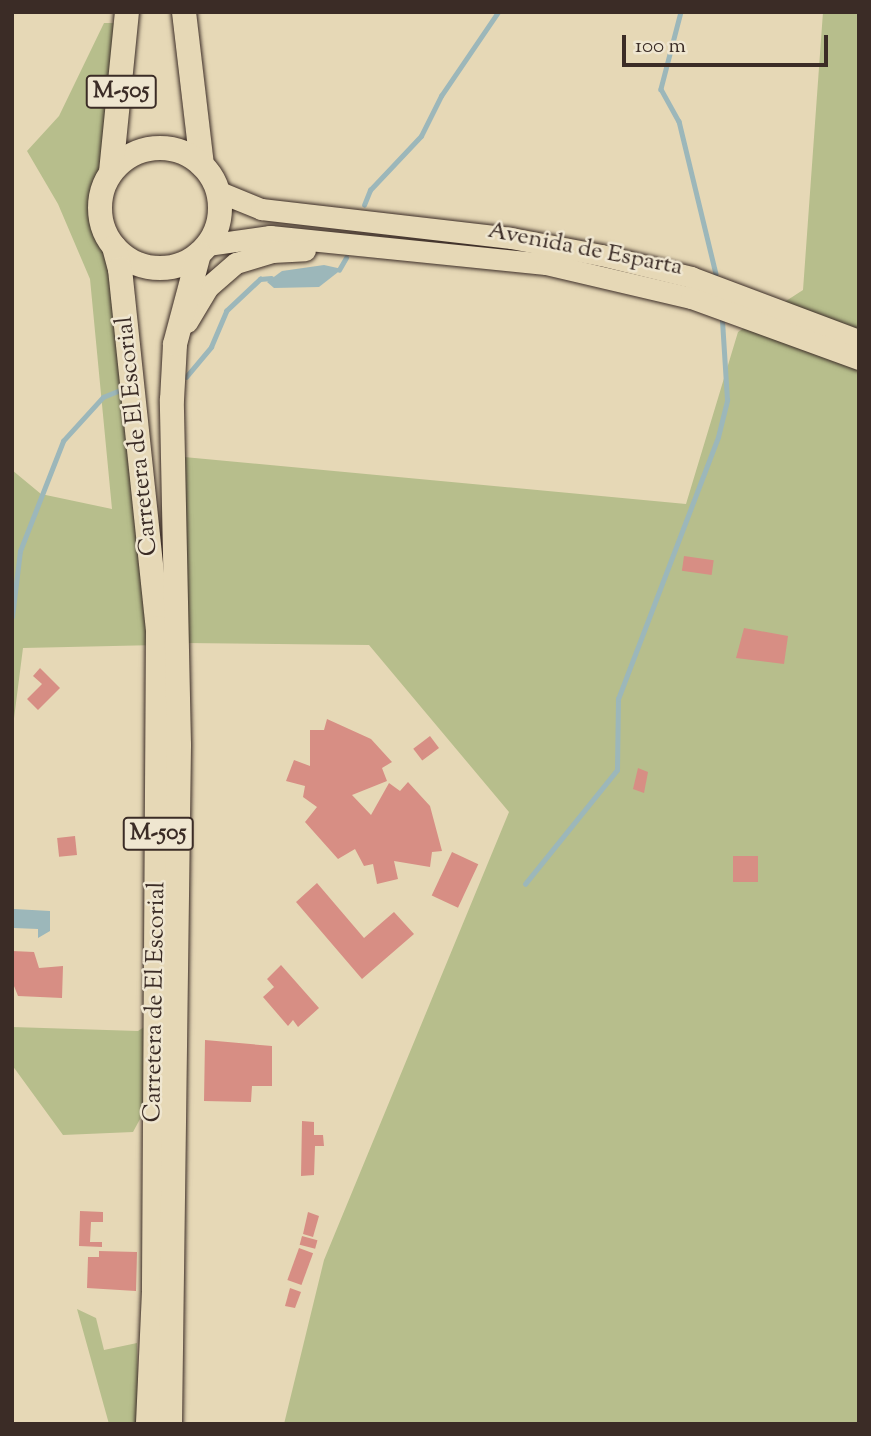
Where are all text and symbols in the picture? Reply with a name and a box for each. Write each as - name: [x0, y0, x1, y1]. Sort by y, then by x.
- scale bar: [626, 21, 832, 65]
- text: 100 m: [635, 32, 686, 62]
- road number: M-505: [84, 72, 158, 111]
- street label: Avenida de Esparta: [485, 217, 685, 283]
- street label: Carretera de El Escorial: [111, 315, 165, 557]
- road number: M-505: [121, 814, 195, 854]
- street label: Carretera de El Escorial: [140, 881, 172, 1123]

